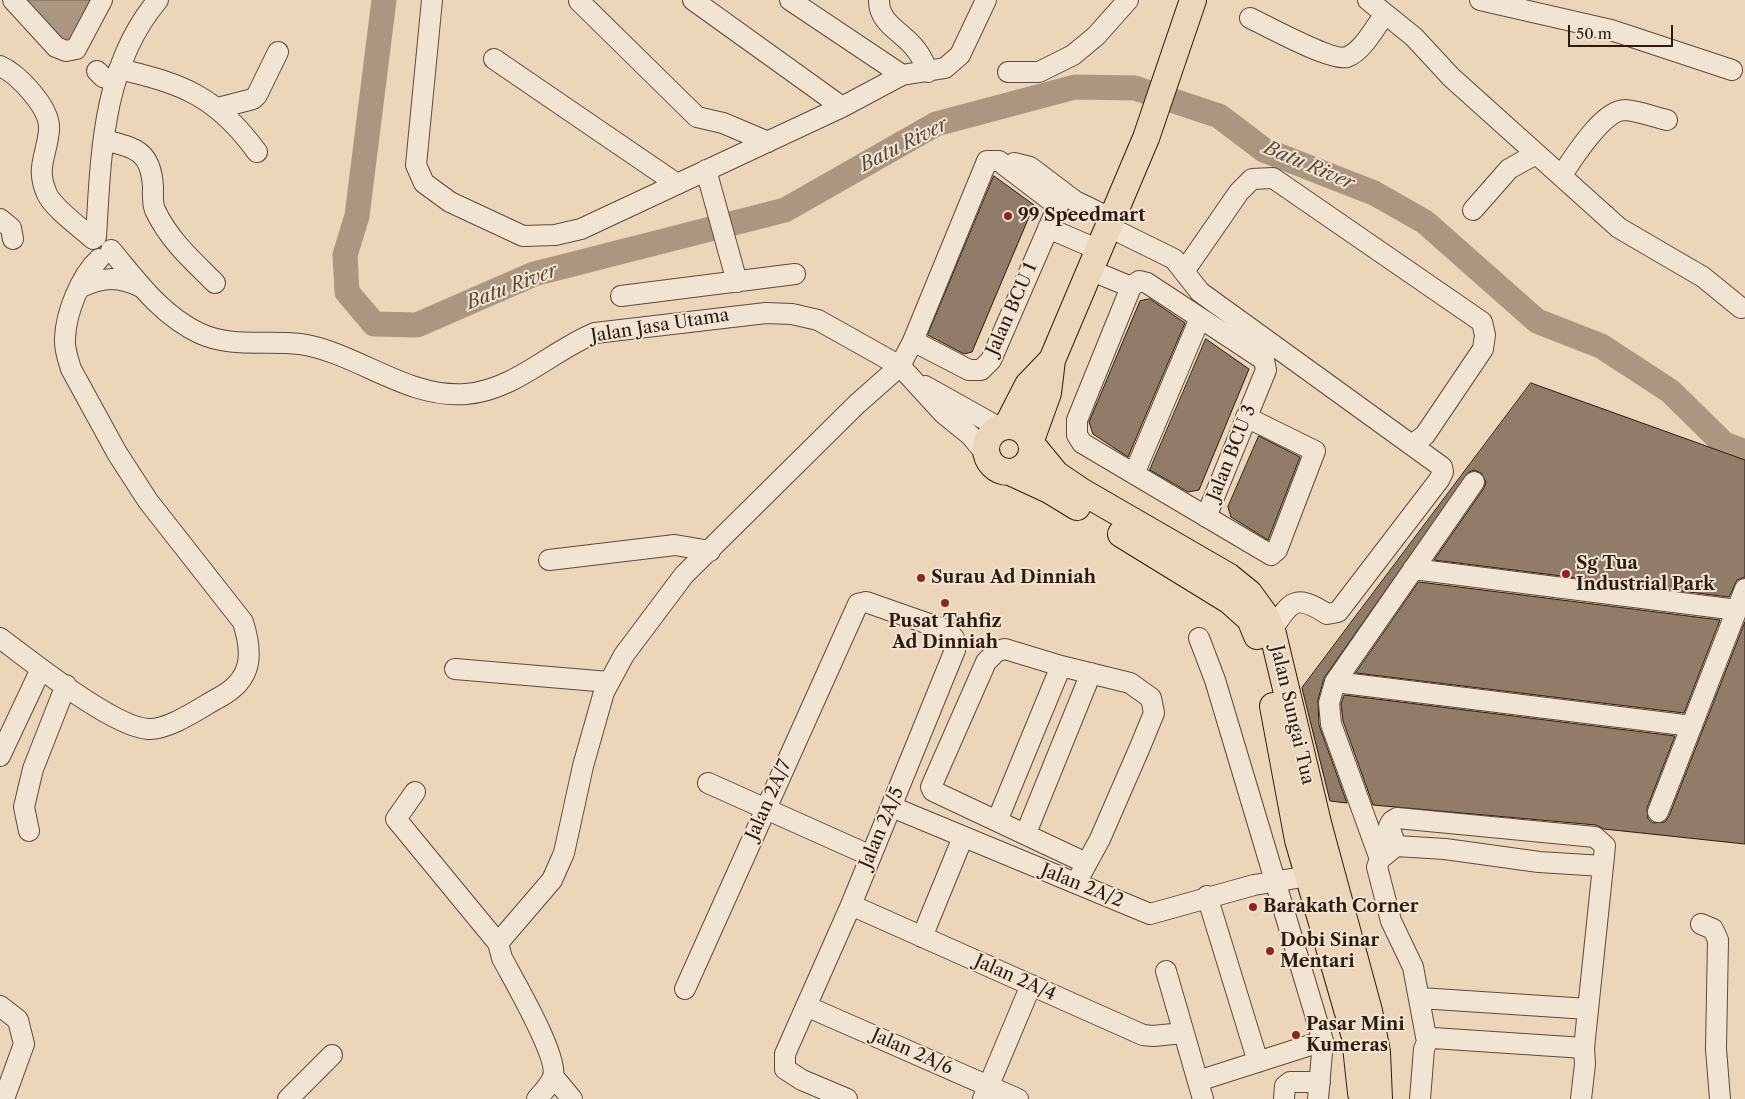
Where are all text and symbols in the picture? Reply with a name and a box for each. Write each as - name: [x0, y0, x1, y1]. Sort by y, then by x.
- scale bar: [1570, 15, 1675, 47]
- text: 50 m: [1576, 24, 1612, 43]
- water label: Batu River: [856, 113, 952, 177]
- water label: Batu River: [1260, 137, 1358, 195]
- place label: 99 Speedmart: [1018, 205, 1145, 227]
- marker: 99 Speedmart: [1002, 210, 1014, 222]
- water label: Batu River: [463, 259, 561, 315]
- street label: Jalan BCU 1: [982, 259, 1042, 359]
- street label: Jalan Jasa Utama: [589, 304, 731, 348]
- street label: Jalan BCU 3: [1203, 402, 1261, 504]
- place label: Sg Tua Industrial Park: [1576, 553, 1715, 596]
- place label: Surau Ad Dinniah: [931, 567, 1096, 589]
- marker: Sg Tua Industrial Park: [1560, 568, 1572, 580]
- marker: Surau Ad Dinniah: [915, 572, 927, 584]
- marker: Pusat Tahfiz Ad Dinniah: [939, 597, 951, 609]
- place label: Pusat Tahfiz Ad Dinniah: [888, 611, 1002, 654]
- street label: Jalan Sungai Tua: [1265, 643, 1319, 787]
- street label: Jalan 2A/7: [742, 757, 796, 843]
- street label: Jalan 2A/5: [855, 784, 909, 872]
- street label: Jalan 2A/2: [1038, 860, 1126, 912]
- place label: Barakath Corner: [1263, 896, 1419, 918]
- marker: Barakath Corner: [1247, 901, 1259, 913]
- place label: Dobi Sinar Mentari: [1280, 930, 1379, 972]
- marker: Dobi Sinar Mentari: [1264, 945, 1276, 957]
- street label: Jalan 2A/4: [971, 950, 1059, 1006]
- place label: Pasar Mini Kumeras: [1306, 1014, 1405, 1056]
- street label: Jalan 2A/6: [868, 1024, 956, 1080]
- marker: Pasar Mini Kumeras: [1290, 1029, 1302, 1041]

